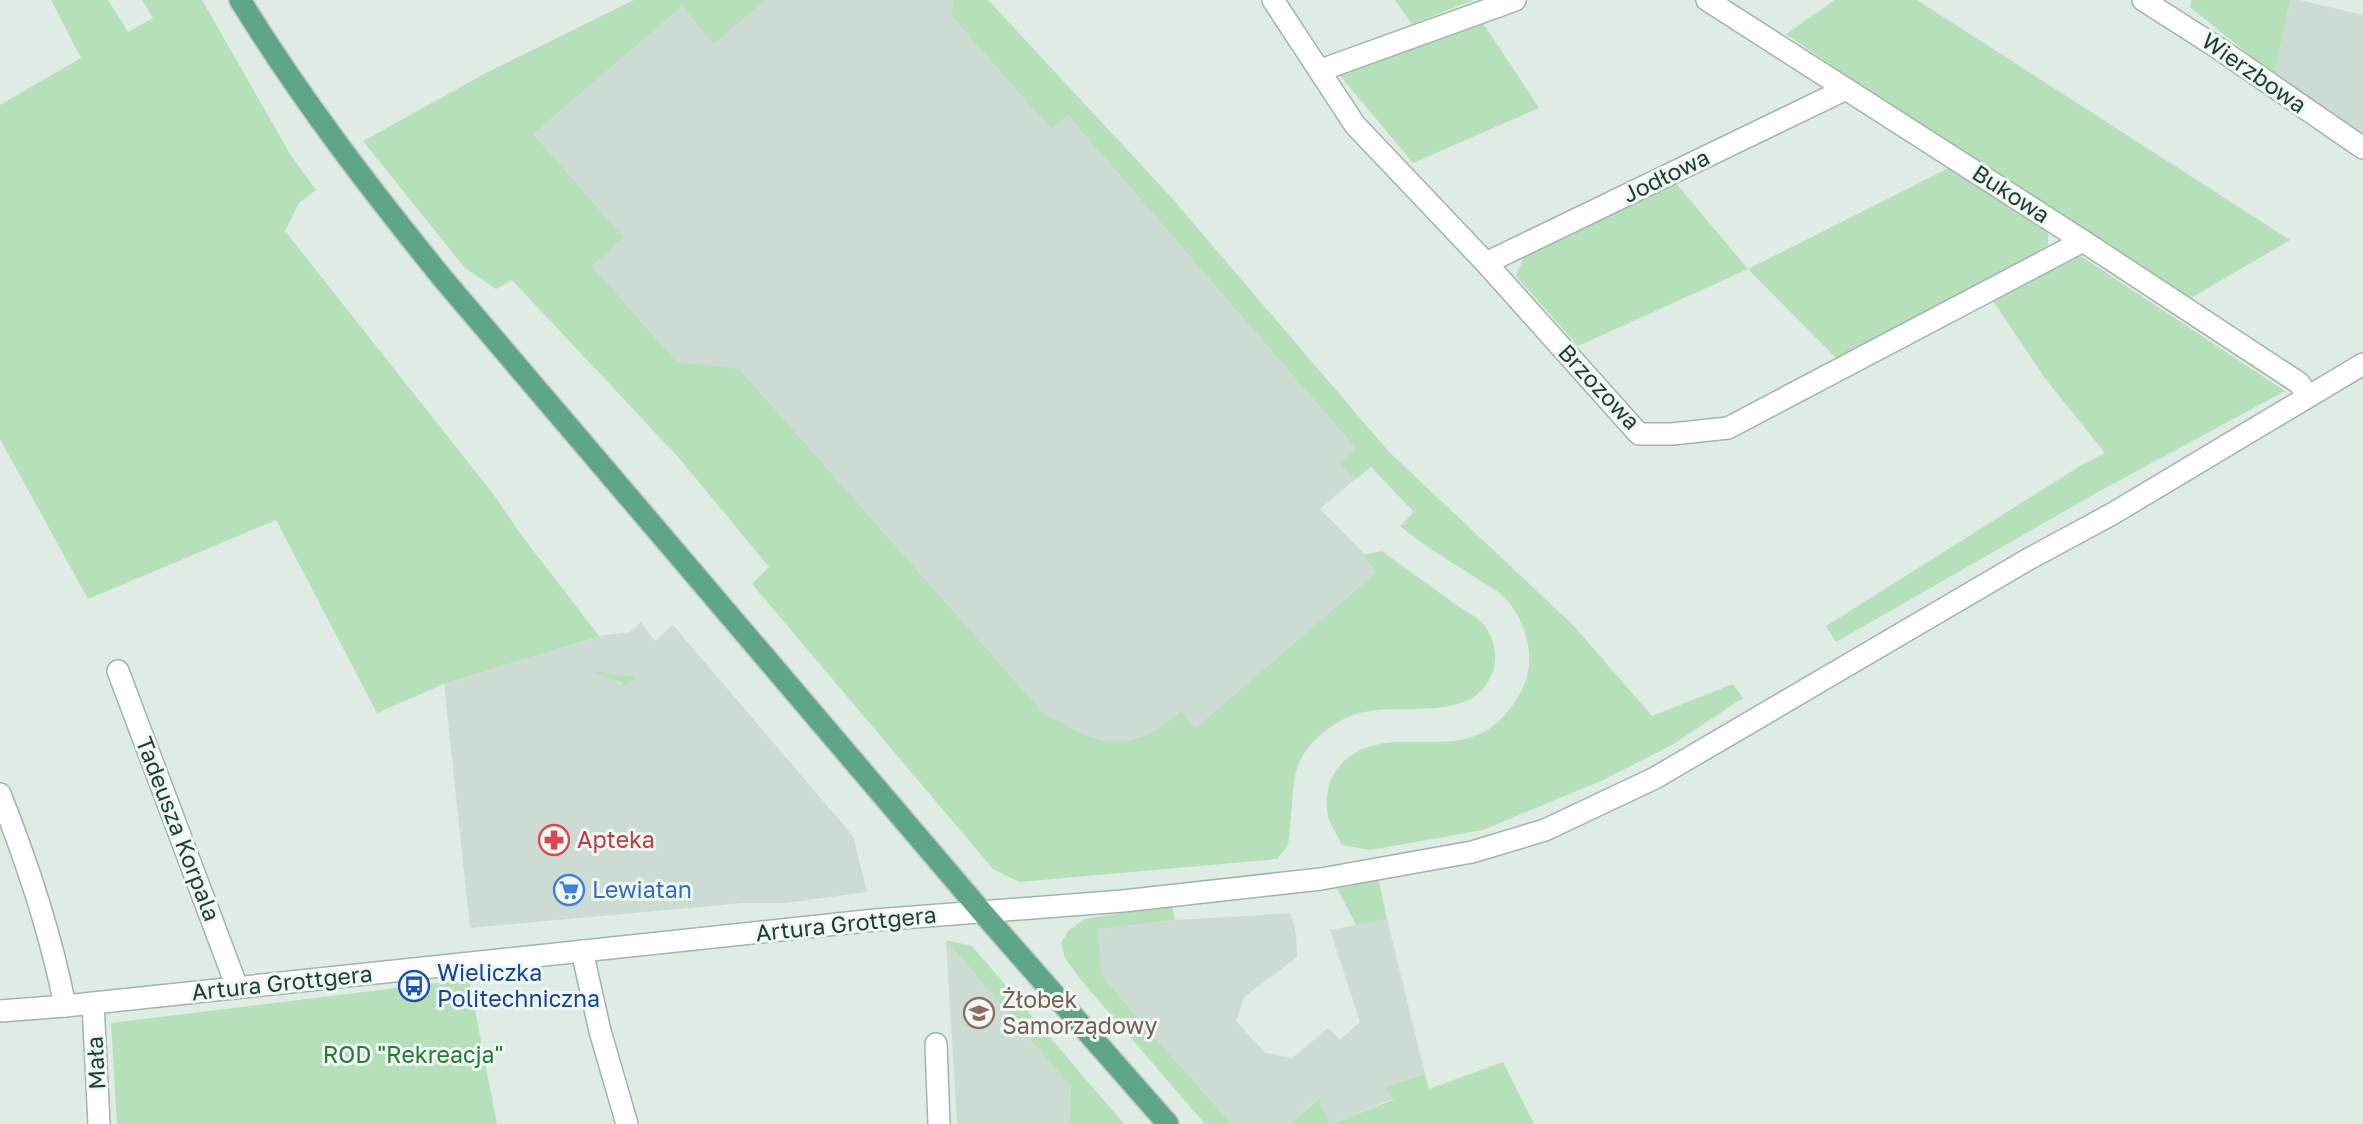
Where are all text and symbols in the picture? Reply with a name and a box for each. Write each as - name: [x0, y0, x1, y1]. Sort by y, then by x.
- street label: Wierzbowa: [2197, 26, 2312, 118]
- street label: Jodłowa: [1618, 142, 1714, 208]
- street label: Bukowa: [1968, 158, 2055, 228]
- street label: Brzozowa: [1553, 338, 1646, 435]
- street label: Tadeusza Korpala: [131, 733, 227, 925]
- pharmacy icon: Apteka: [537, 823, 571, 857]
- place label: Apteka: [577, 825, 655, 853]
- supermarket icon: Lewiatan: [552, 873, 586, 907]
- place label: Lewiatan: [592, 875, 692, 903]
- street label: Artura Grottgera: [754, 900, 938, 946]
- place label: Wieliczka Politechniczna: [437, 958, 600, 1012]
- street label: Artura Grottgera: [190, 959, 374, 1005]
- bus stop icon: Wieliczka Politechniczna: [397, 969, 431, 1003]
- place label: Żłobek Samorządowy: [1002, 985, 1158, 1039]
- school or university icon: Żłobek Samorządowy: [962, 996, 996, 1030]
- street label: Mała: [80, 1036, 110, 1091]
- park label: ROD "Rekreacja": [323, 1040, 503, 1068]

